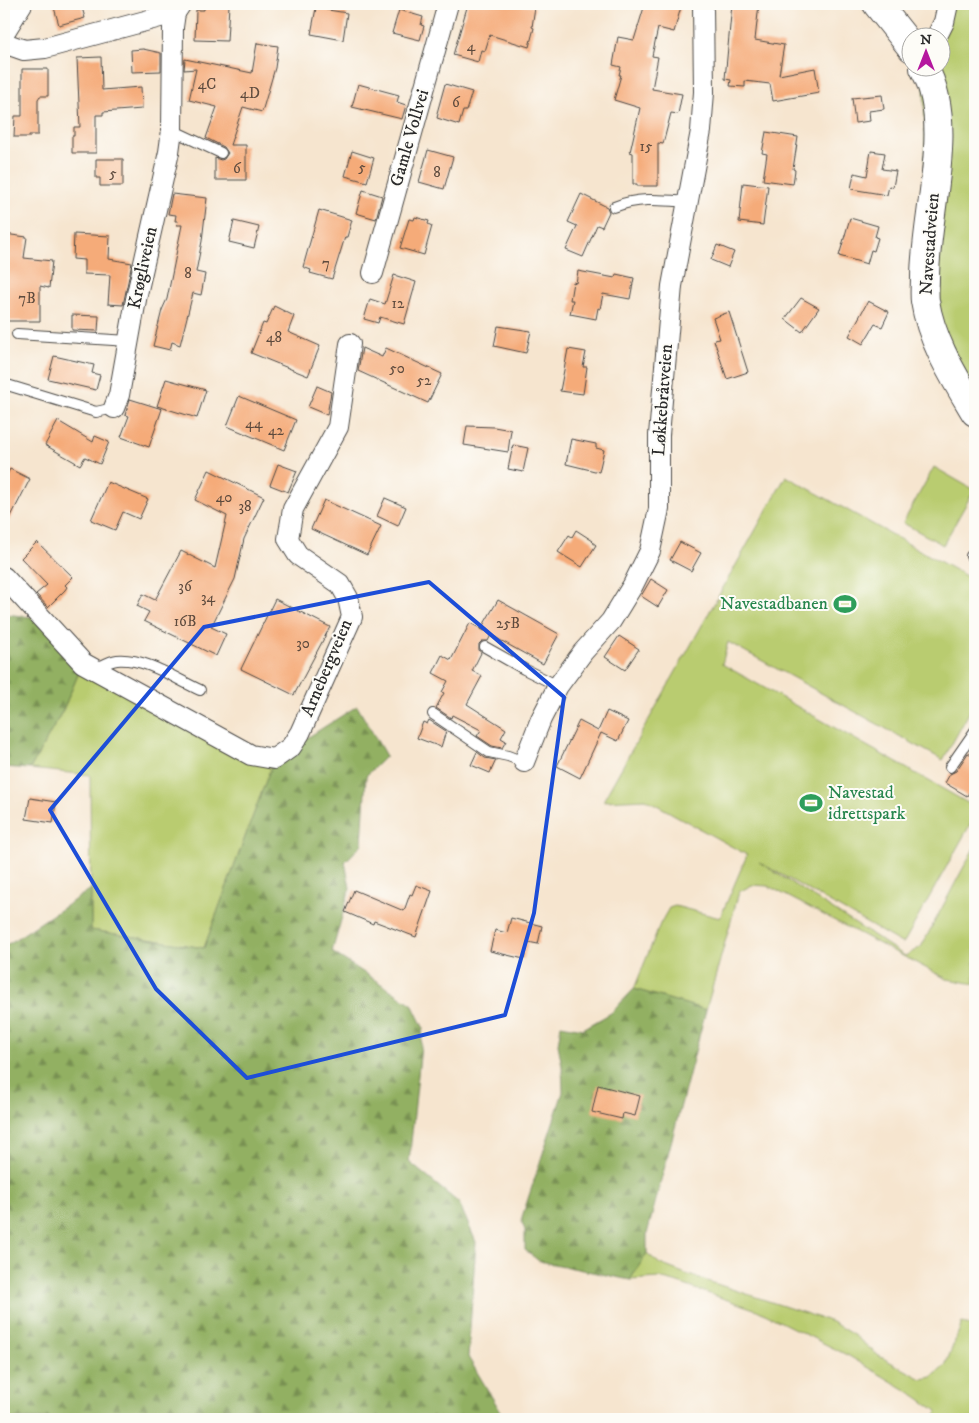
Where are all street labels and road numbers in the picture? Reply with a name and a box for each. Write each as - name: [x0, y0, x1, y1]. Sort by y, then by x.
- street label: Gamle Vollvei: [386, 87, 434, 189]
- street label: Navestadveien: [915, 192, 945, 296]
- street label: Krøgliveien: [124, 224, 163, 311]
- street label: Løkkebråtveien: [648, 343, 678, 457]
- street label: Arnebergveien: [297, 615, 358, 720]

